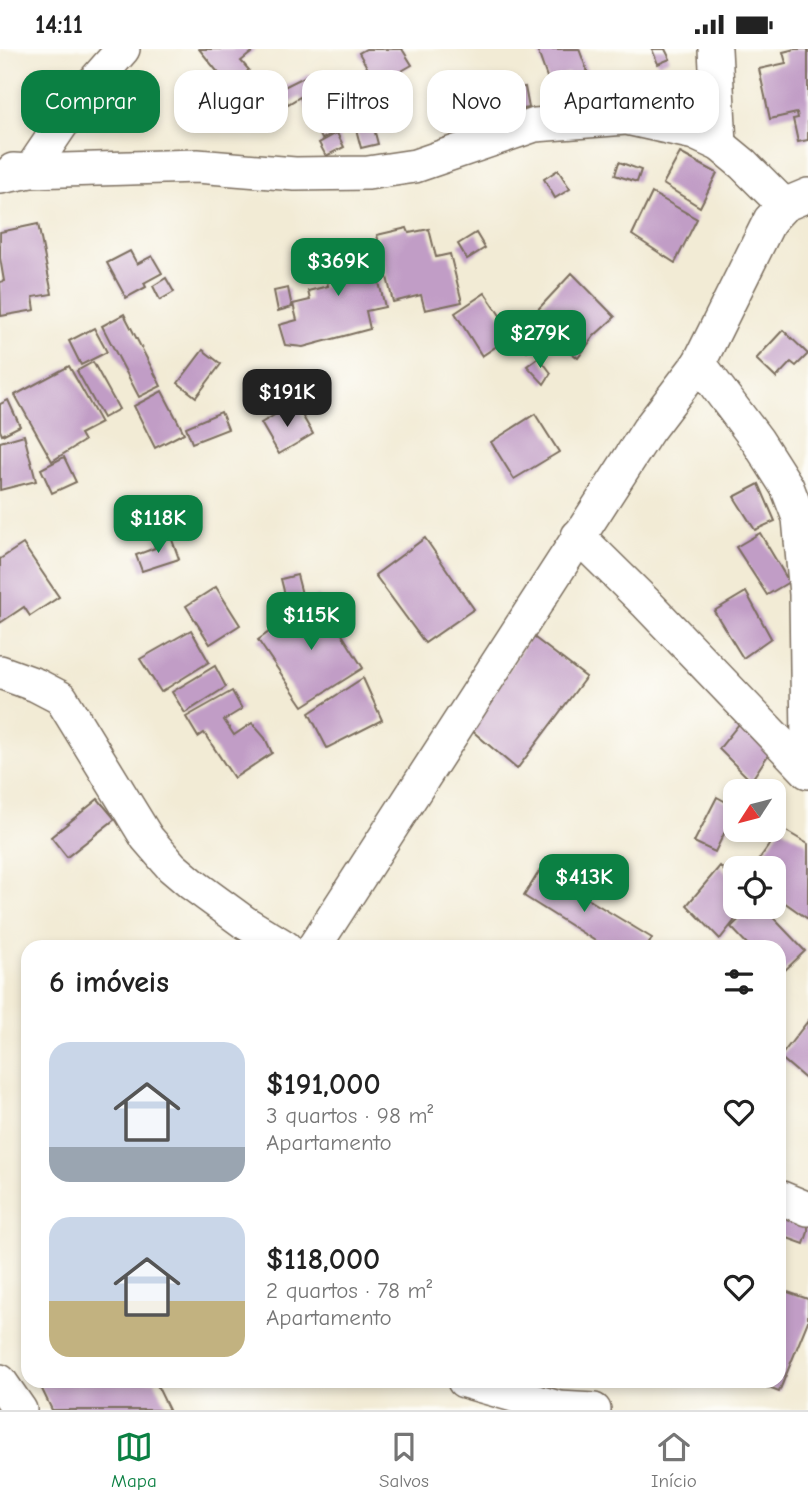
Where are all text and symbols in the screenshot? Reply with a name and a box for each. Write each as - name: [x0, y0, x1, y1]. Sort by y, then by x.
- text: 14:11: [35, 10, 83, 40]
- chip: Comprar: [21, 70, 160, 133]
- chip: Alugar: [174, 70, 288, 133]
- chip: Filtros: [302, 70, 413, 133]
- chip: Novo: [427, 70, 526, 133]
- chip: Apartamento: [540, 70, 719, 133]
- pin: $369K: [289, 239, 387, 298]
- text: $369K: [307, 247, 369, 274]
- pin: $279K: [491, 311, 589, 370]
- text: $279K: [510, 319, 570, 346]
- pin: $191K: [238, 369, 336, 429]
- text: $191K: [259, 378, 315, 405]
- pin: $118K: [109, 496, 207, 555]
- text: $118K: [130, 504, 186, 531]
- pin: $115K: [262, 593, 360, 652]
- text: $115K: [282, 601, 340, 628]
- north arrow: [723, 779, 786, 842]
- map controls: [723, 779, 786, 919]
- pin: $413K: [535, 855, 633, 914]
- button: locate: [723, 856, 786, 919]
- text: $413K: [555, 863, 613, 890]
- icon: filters: [720, 963, 758, 1001]
- text: 6 imóveis: [49, 965, 169, 1000]
- text: $191,000: [266, 1067, 381, 1102]
- icon: home: [105, 1070, 189, 1154]
- icon: heart: [720, 1093, 758, 1131]
- text: 3 quartos · 98 m²: [266, 1102, 433, 1129]
- text: Apartamento: [266, 1129, 392, 1156]
- text: $118,000: [266, 1242, 380, 1277]
- icon: home: [105, 1245, 189, 1329]
- icon: heart: [720, 1268, 758, 1306]
- text: 2 quartos · 78 m²: [266, 1277, 432, 1304]
- text: Apartamento: [266, 1304, 392, 1331]
- tab: Mapa: [111, 1428, 157, 1492]
- tab: Salvos: [379, 1428, 429, 1492]
- tab: Início: [651, 1428, 697, 1492]

